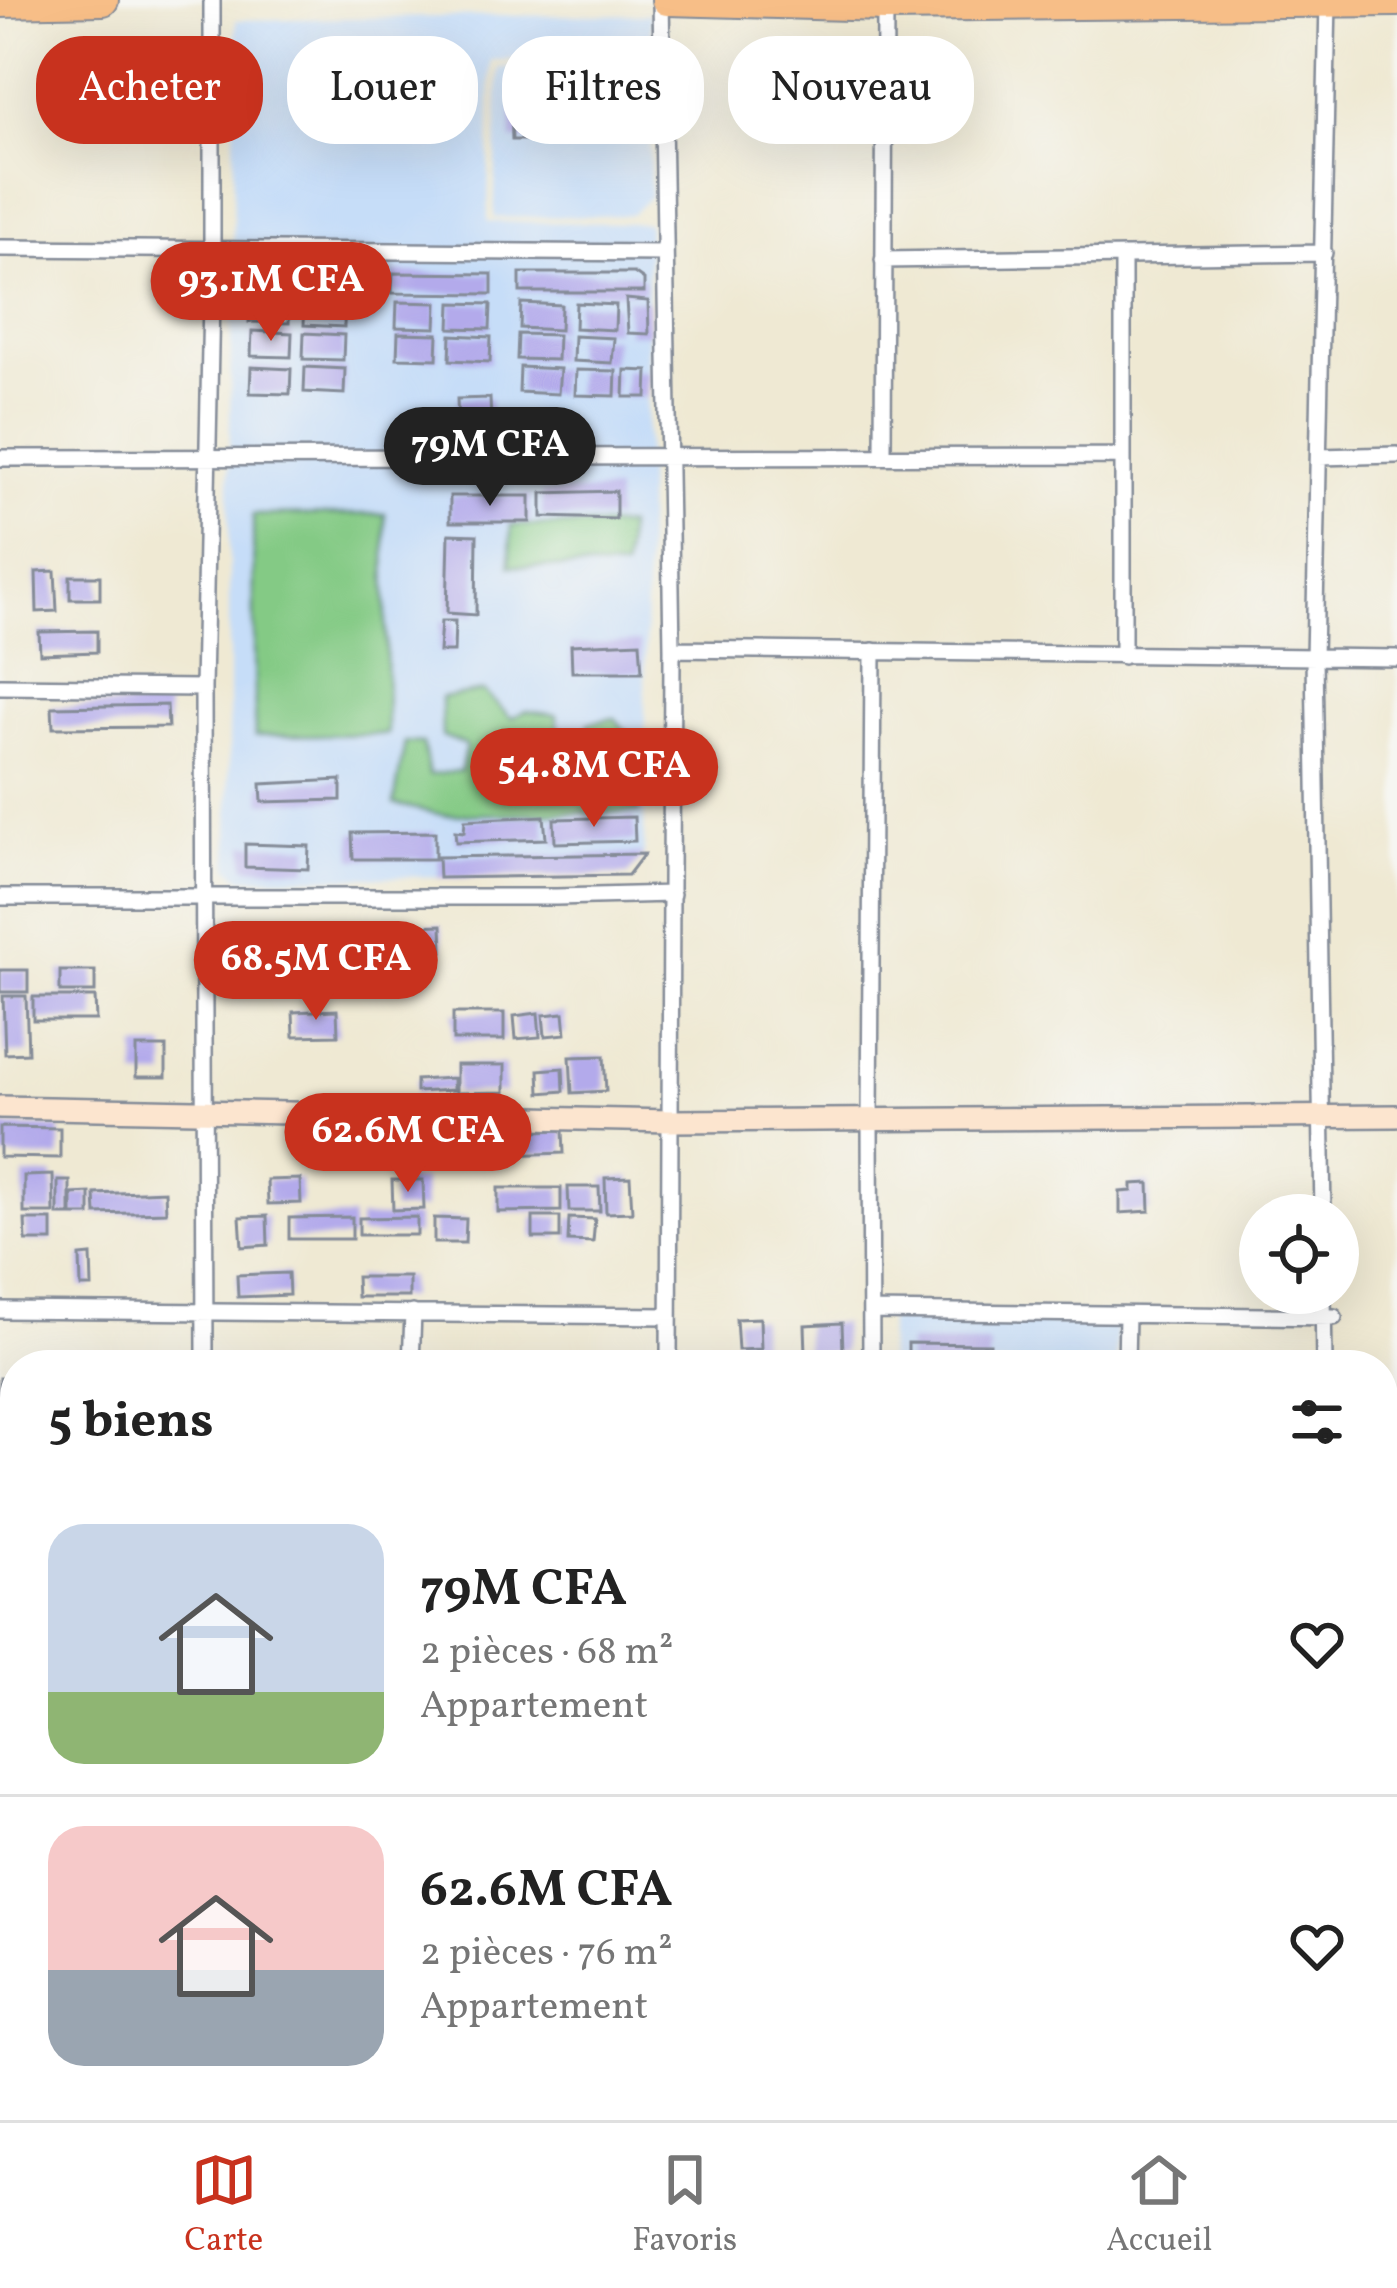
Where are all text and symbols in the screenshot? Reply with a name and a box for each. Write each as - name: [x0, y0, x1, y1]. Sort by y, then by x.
- chip: Acheter: [36, 36, 263, 144]
- chip: Louer: [287, 36, 478, 144]
- chip: Filtres: [502, 36, 704, 144]
- chip: Nouveau: [728, 36, 974, 144]
- pin: 93.1M CFA: [134, 242, 408, 344]
- text: 93.1M CFA: [178, 254, 364, 308]
- pin: 79M CFA: [379, 407, 601, 509]
- text: 79M CFA: [411, 419, 569, 473]
- pin: 54.8M CFA: [457, 728, 731, 830]
- text: 54.8M CFA: [497, 740, 691, 794]
- pin: 68.5M CFA: [179, 921, 453, 1023]
- text: 68.5M CFA: [221, 933, 411, 987]
- pin: 62.6M CFA: [271, 1093, 545, 1195]
- text: 62.6M CFA: [311, 1105, 505, 1159]
- map controls: [1239, 1194, 1359, 1314]
- button: locate: [1239, 1194, 1359, 1314]
- text: 5 biens: [48, 1387, 214, 1458]
- icon: filters: [1284, 1389, 1350, 1455]
- text: 79M CFA: [420, 1555, 627, 1626]
- icon: home: [144, 1572, 288, 1716]
- icon: heart: [1284, 1611, 1350, 1677]
- text: 2 pièces · 68 m²: [420, 1626, 673, 1680]
- text: Appartement: [420, 1680, 648, 1734]
- text: 62.6M CFA: [420, 1856, 673, 1927]
- icon: home: [144, 1874, 288, 2018]
- icon: heart: [1284, 1913, 1350, 1979]
- text: 2 pièces · 76 m²: [420, 1927, 673, 1981]
- text: Appartement: [420, 1981, 648, 2035]
- tab: Carte: [185, 2147, 263, 2265]
- tab: Favoris: [632, 2147, 737, 2265]
- tab: Accueil: [1106, 2147, 1212, 2265]

